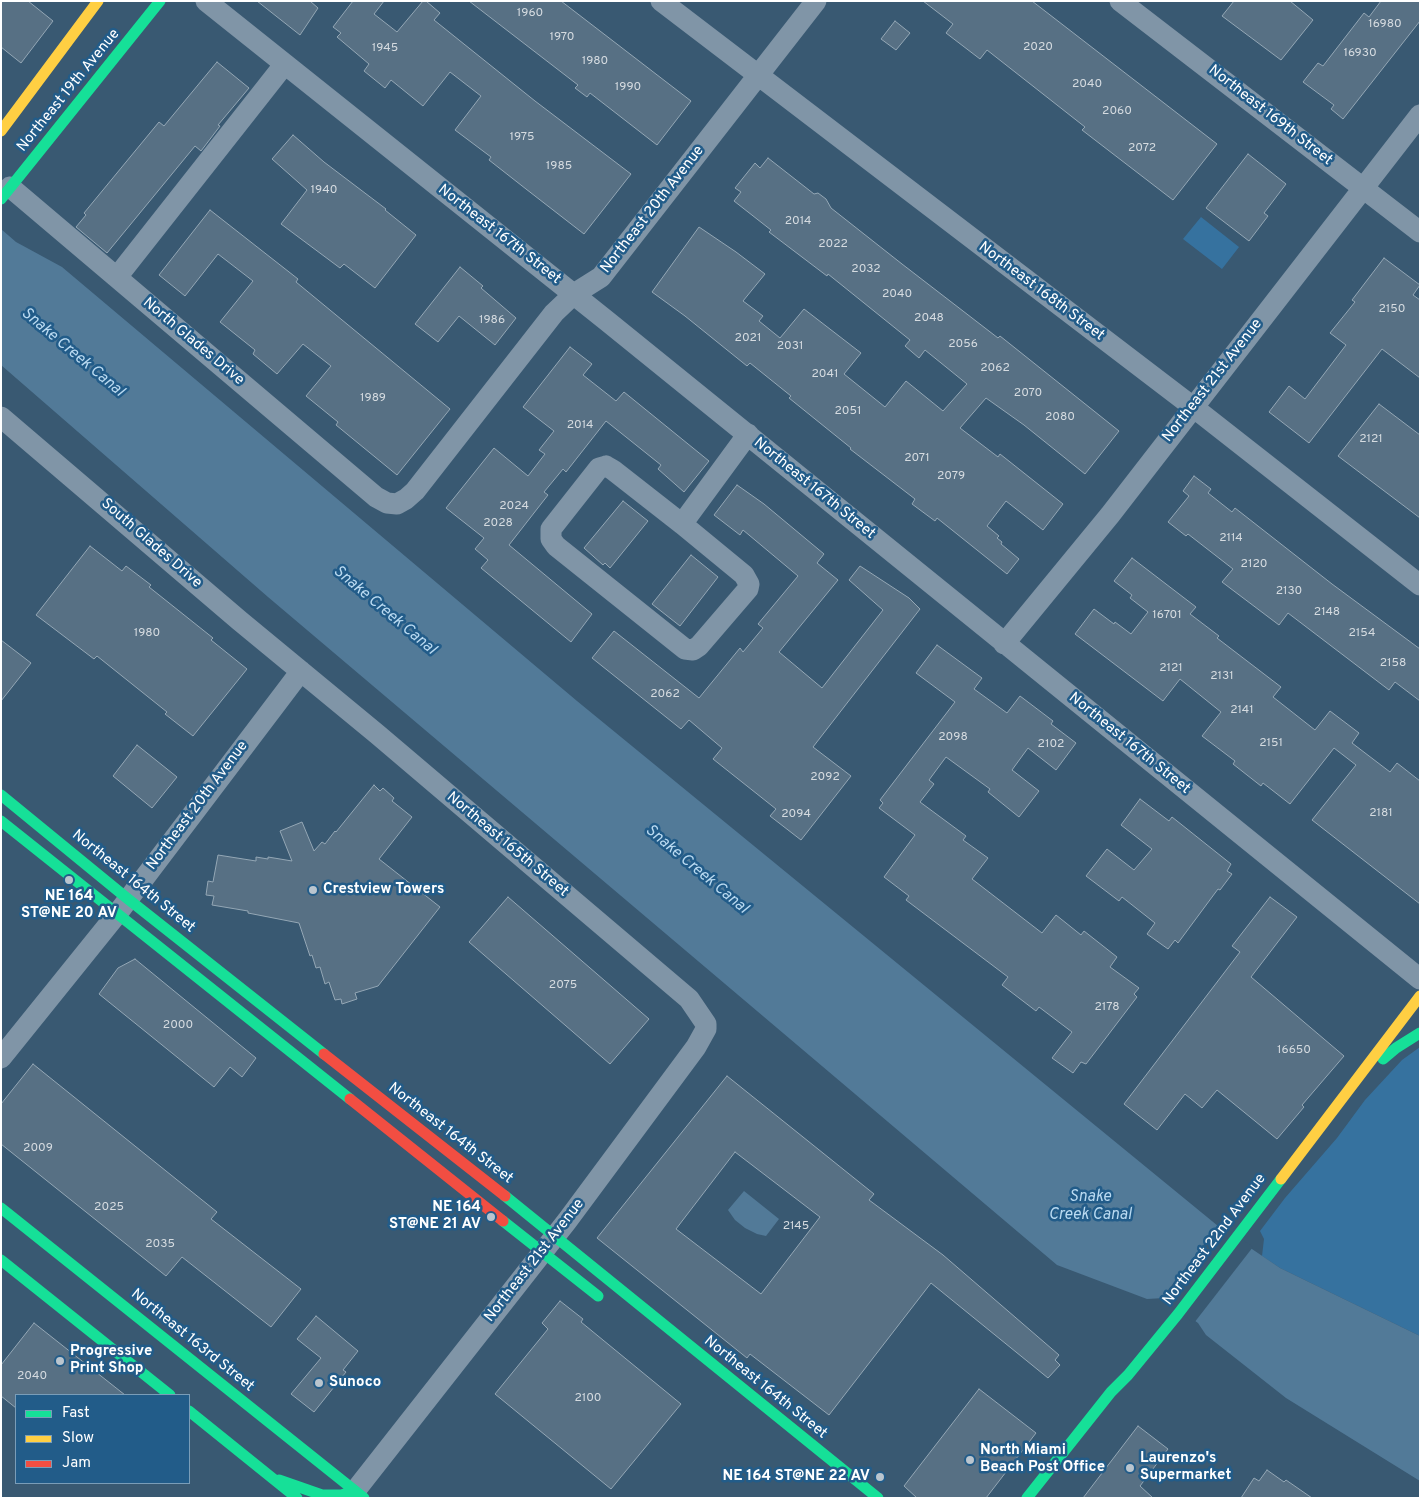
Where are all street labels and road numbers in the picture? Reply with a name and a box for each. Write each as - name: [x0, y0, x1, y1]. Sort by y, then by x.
- street label: Northeast 19th Avenue: [14, 26, 124, 156]
- street label: Northeast 169th Street: [1204, 62, 1336, 170]
- street label: Northeast 20th Avenue: [597, 142, 709, 278]
- street label: Northeast 167th Street: [434, 181, 564, 289]
- street label: Northeast 168th Street: [974, 239, 1108, 345]
- street label: North Glades Drive: [139, 294, 247, 390]
- street label: Northeast 21st Avenue: [1159, 316, 1267, 446]
- street label: Northeast 167th Street: [750, 434, 878, 544]
- street label: South Glades Drive: [97, 495, 205, 593]
- street label: Northeast 167th Street: [1065, 689, 1193, 799]
- street label: Northeast 20th Avenue: [143, 738, 253, 874]
- street label: Northeast 165th Street: [442, 789, 572, 901]
- street label: Northeast 164th Street: [68, 827, 198, 937]
- street label: Northeast 164th Street: [384, 1080, 516, 1188]
- street label: Northeast 22nd Avenue: [1160, 1171, 1270, 1309]
- street label: Northeast 21st Avenue: [481, 1196, 589, 1326]
- street label: Northeast 163rd Street: [127, 1286, 257, 1396]
- street label: Northeast 164th Street: [700, 1333, 830, 1443]

